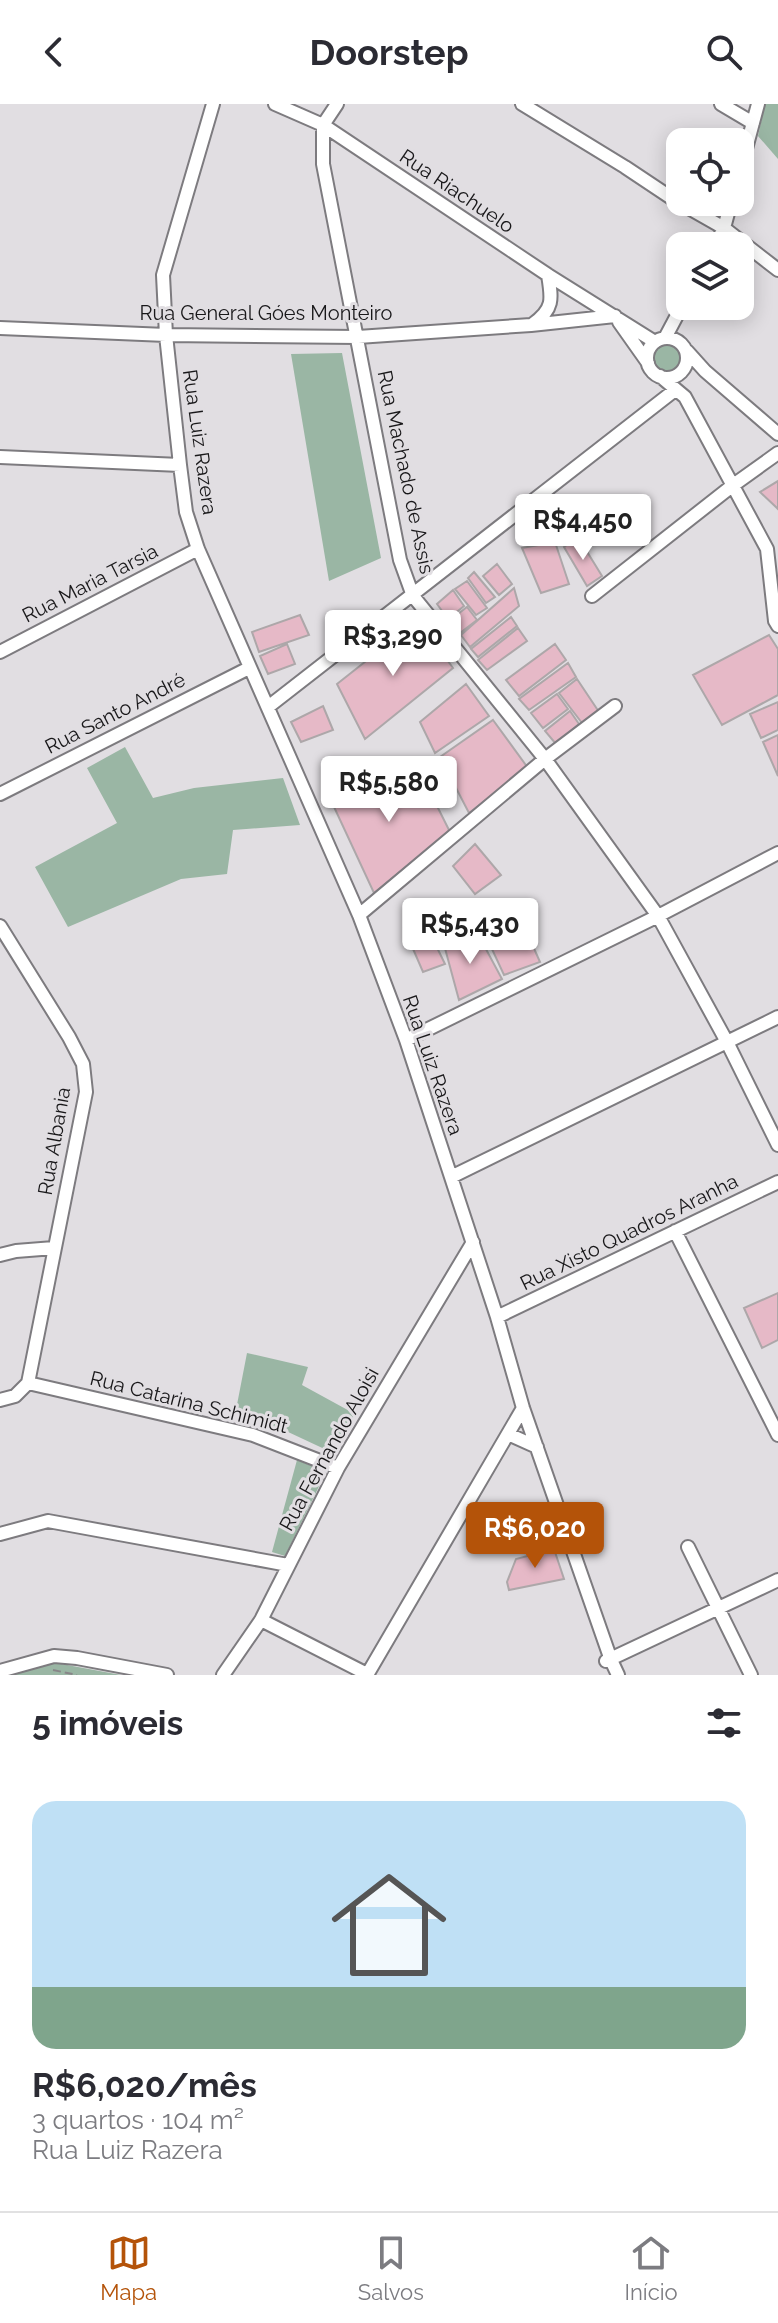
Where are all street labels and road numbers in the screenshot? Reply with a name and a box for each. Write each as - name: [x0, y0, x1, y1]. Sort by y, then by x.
- street label: Rua Riachuelo: [395, 144, 519, 238]
- street label: Rua General Góes Monteiro: [140, 301, 393, 325]
- street label: Rua Luiz Razera: [178, 368, 222, 516]
- street label: Rua Machado de Assis: [373, 368, 439, 576]
- street label: Rua Maria Tarsia: [18, 539, 162, 627]
- street label: Rua Santo André: [41, 667, 189, 759]
- street label: Rua Luiz Razera: [398, 992, 468, 1138]
- street label: Rua Albania: [33, 1085, 75, 1197]
- street label: Rua Xisto Quadros Aranha: [516, 1169, 742, 1295]
- street label: Rua Fernando Aloisi: [274, 1363, 384, 1535]
- street label: Rua Catarina Schimidt: [88, 1366, 291, 1438]

